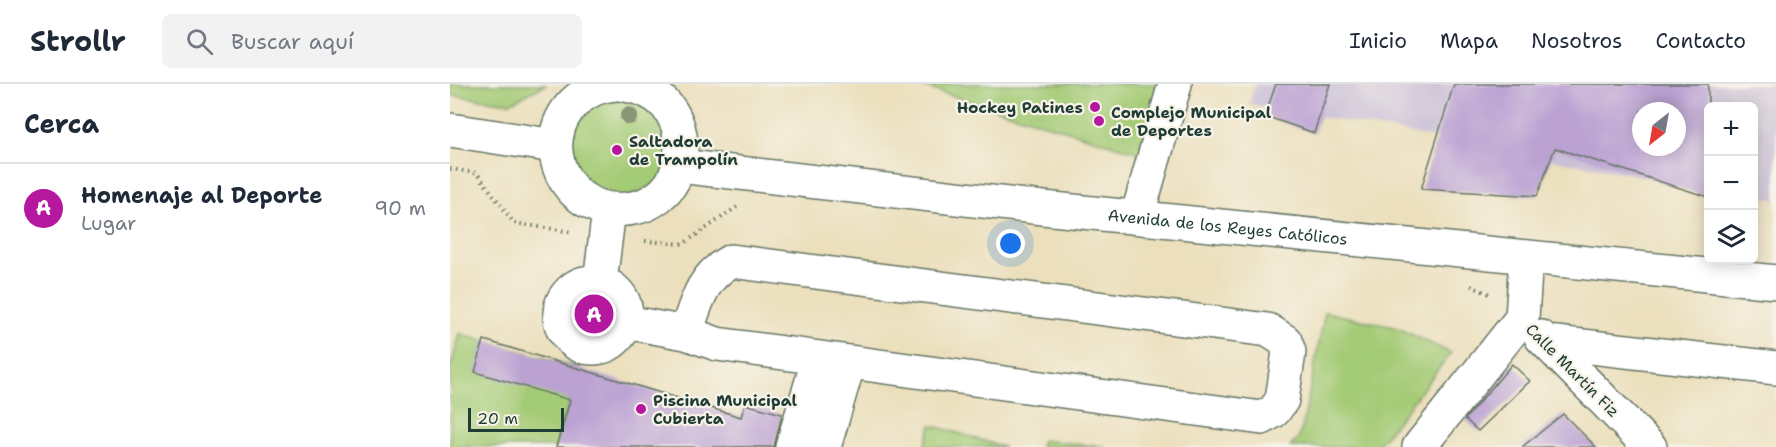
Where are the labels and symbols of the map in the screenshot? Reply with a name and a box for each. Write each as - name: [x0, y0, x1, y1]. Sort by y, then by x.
- place label: Hockey Patines: [957, 97, 1083, 118]
- marker: Hockey Patines: [1088, 100, 1102, 114]
- place label: Complejo Municipal de Deportes: [1111, 102, 1272, 141]
- north arrow: [1632, 102, 1686, 156]
- marker: Complejo Municipal de Deportes: [1092, 114, 1106, 128]
- place label: Saltadora de Trampolín: [629, 131, 738, 170]
- marker: Saltadora de Trampolín: [610, 143, 624, 157]
- street label: Avenida de los Reyes Católicos: [1107, 205, 1348, 250]
- your location: [996, 229, 1025, 258]
- pin: A: [574, 292, 614, 336]
- street label: Calle Martín Fiz: [1521, 319, 1624, 422]
- place label: Piscina Municipal Cubierta: [653, 390, 798, 429]
- marker: Piscina Municipal Cubierta: [634, 402, 648, 416]
- scale bar: [468, 405, 564, 432]

